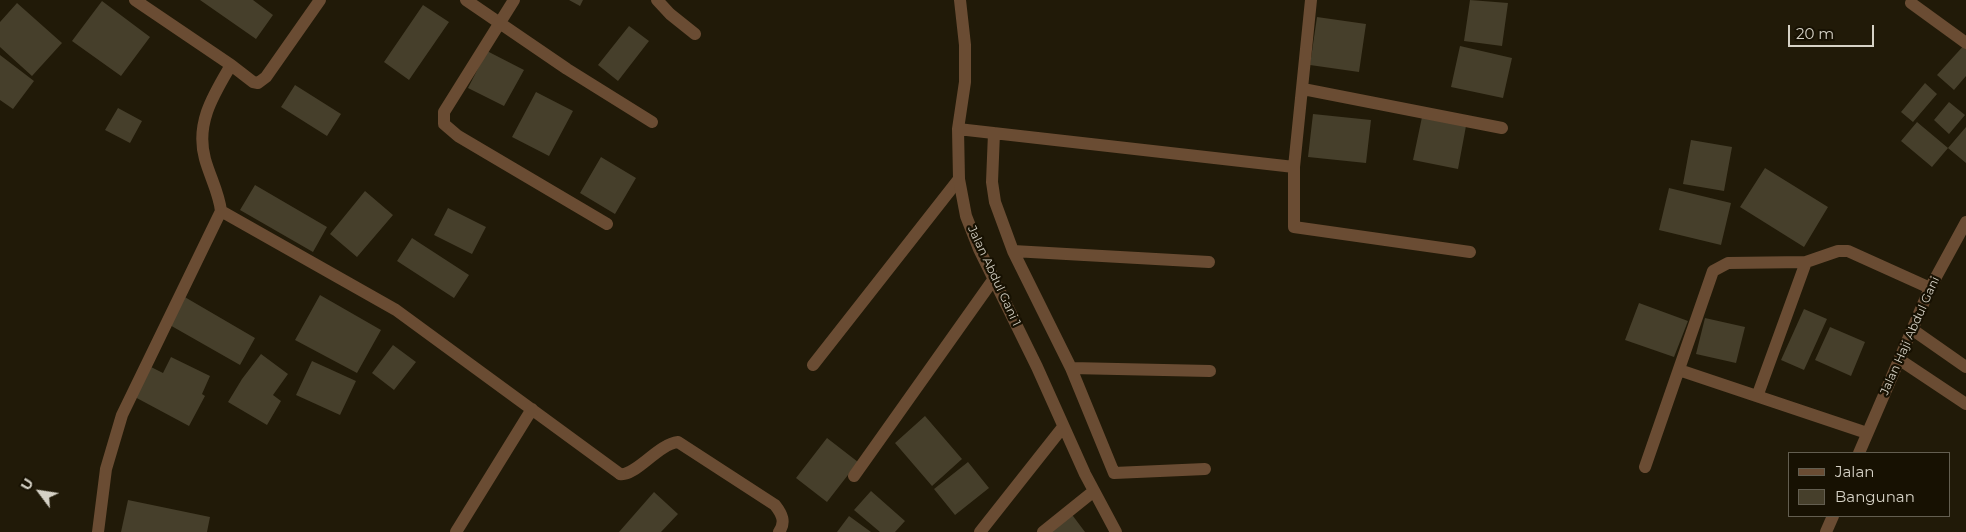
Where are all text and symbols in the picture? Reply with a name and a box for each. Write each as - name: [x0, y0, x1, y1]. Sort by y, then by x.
- scale bar: [1791, 15, 1877, 47]
- text: 20 m: [1796, 24, 1834, 43]
- street label: Jalan Abdul Gani 1: [964, 223, 1024, 329]
- street label: Jalan Haji Abdul Gani: [1877, 275, 1943, 397]
- legend: [1788, 452, 1951, 517]
- text: Jalan: [1835, 462, 1874, 481]
- north arrow: [15, 467, 65, 517]
- text: U: [17, 475, 38, 494]
- text: Bangunan: [1835, 487, 1915, 506]

